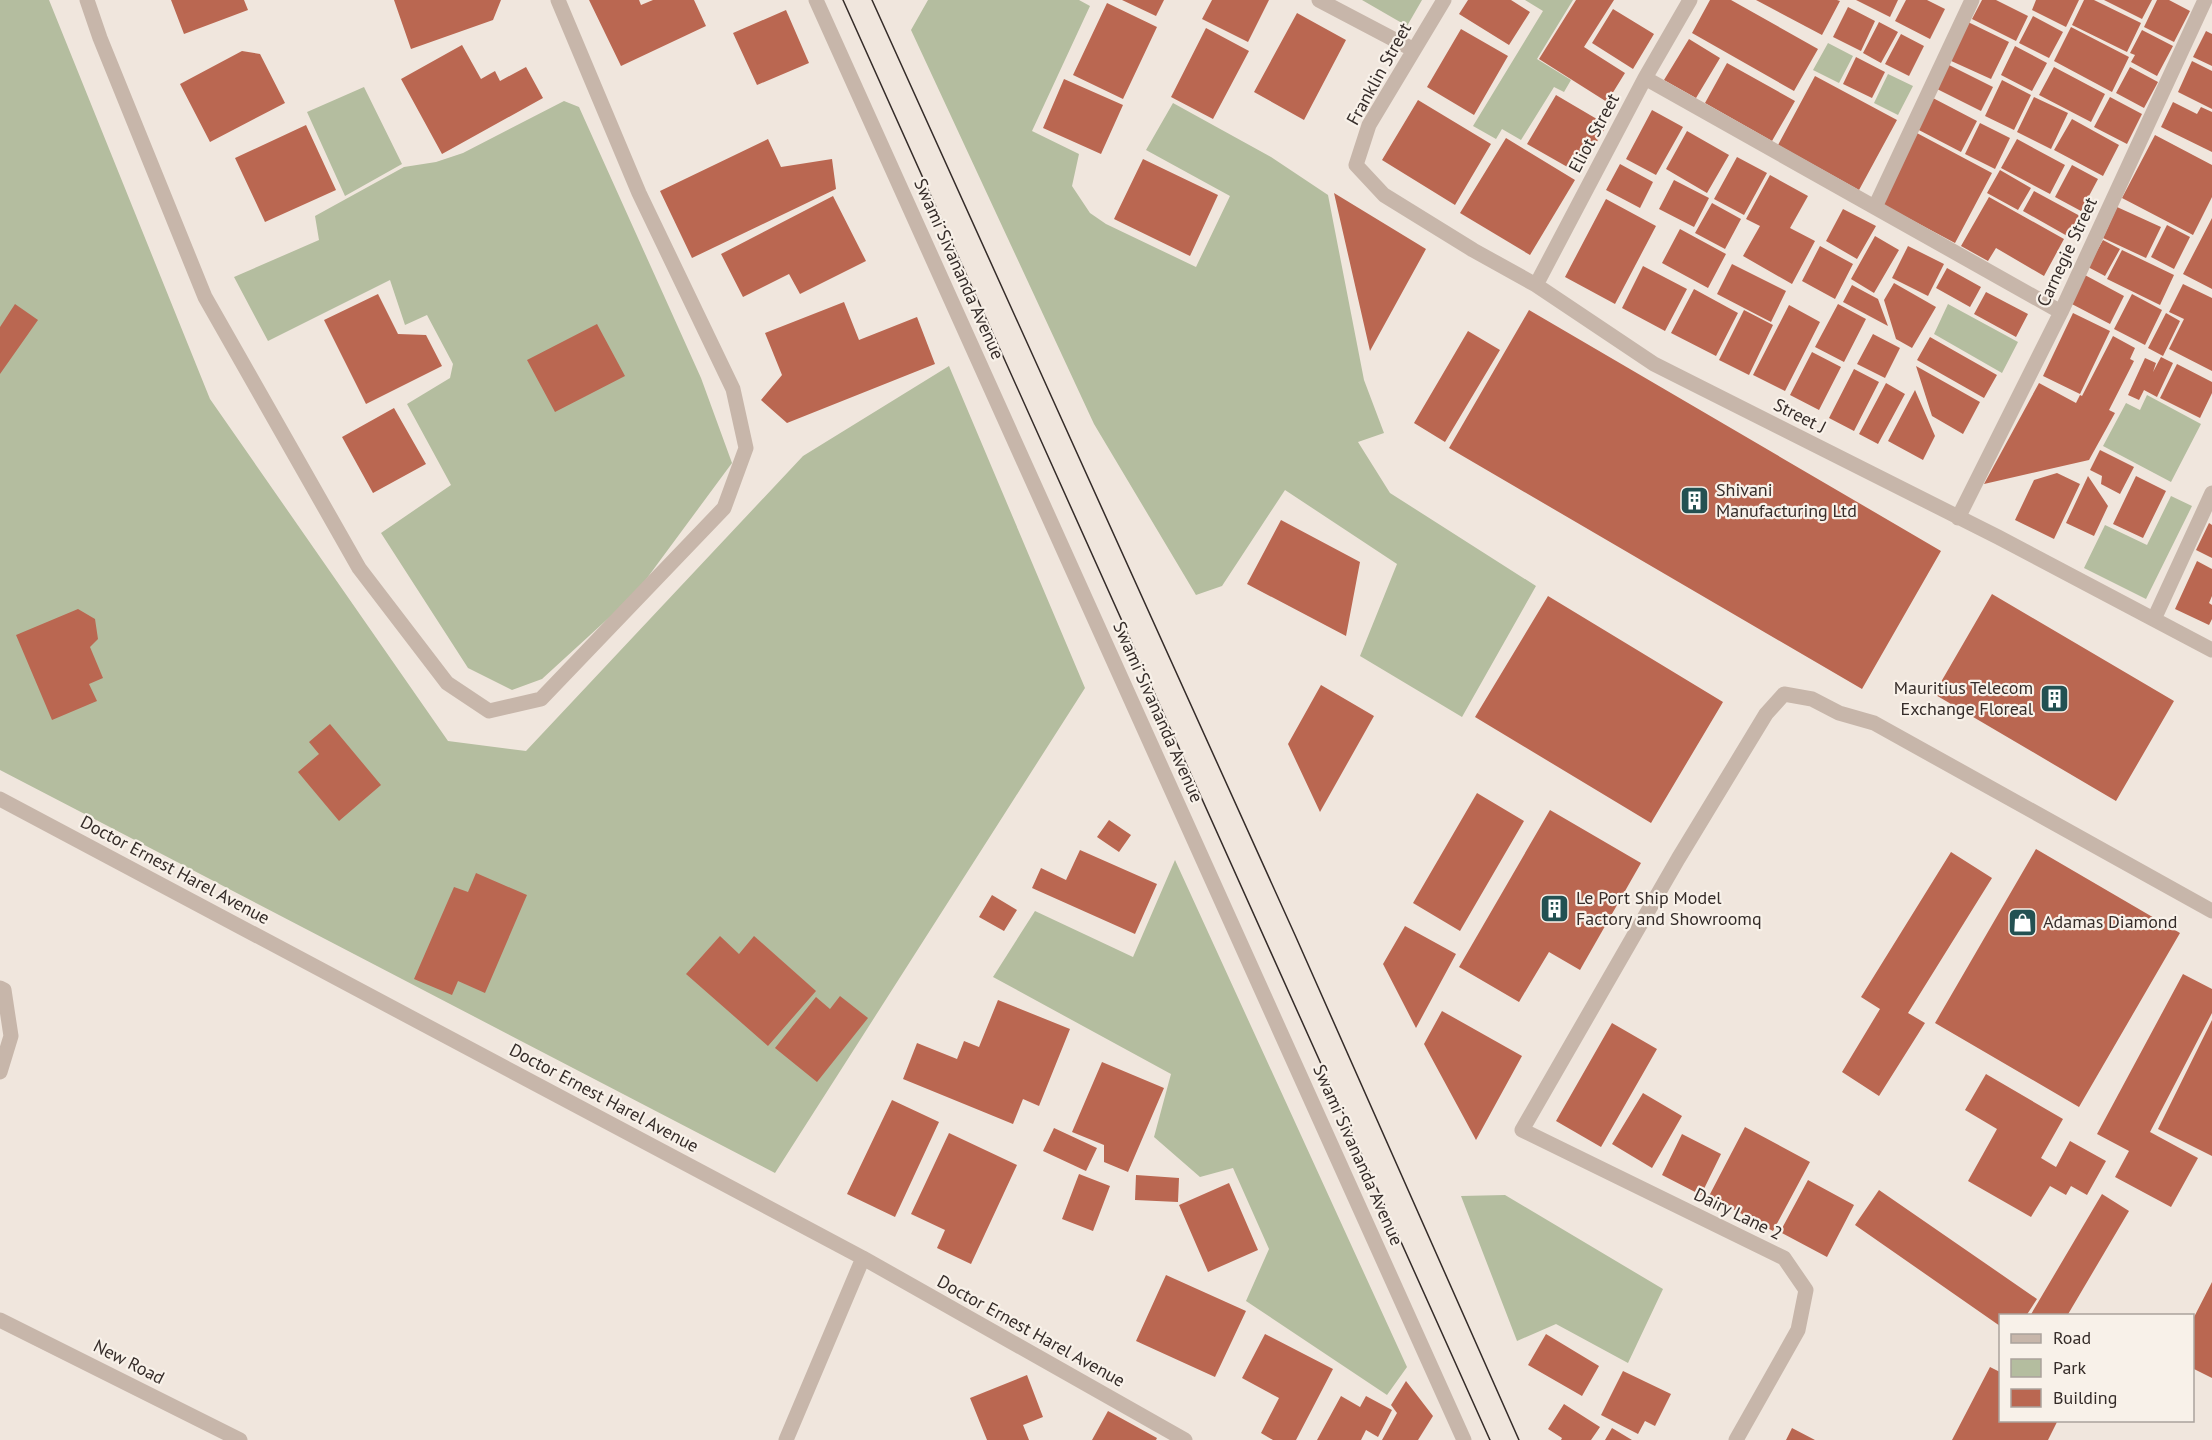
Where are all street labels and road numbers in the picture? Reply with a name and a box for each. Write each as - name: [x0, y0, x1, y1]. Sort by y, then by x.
- street label: Franklin Street: [1341, 19, 1416, 129]
- street label: Eliot Street: [1563, 89, 1624, 176]
- street label: Swami Sivananda Avenue: [909, 175, 1010, 363]
- street label: Carnegie Street: [2031, 193, 2102, 310]
- street label: Street J: [1770, 393, 1830, 439]
- street label: Swami Sivananda Avenue: [1108, 618, 1209, 806]
- street label: Doctor Ernest Harel Avenue: [77, 810, 274, 929]
- street label: Doctor Ernest Harel Avenue: [506, 1038, 703, 1157]
- street label: Swami Sivananda Avenue: [1308, 1061, 1409, 1249]
- street label: Dairy Lane 2: [1690, 1182, 1786, 1245]
- street label: Doctor Ernest Harel Avenue: [933, 1269, 1129, 1392]
- street label: New Road: [90, 1334, 169, 1389]

